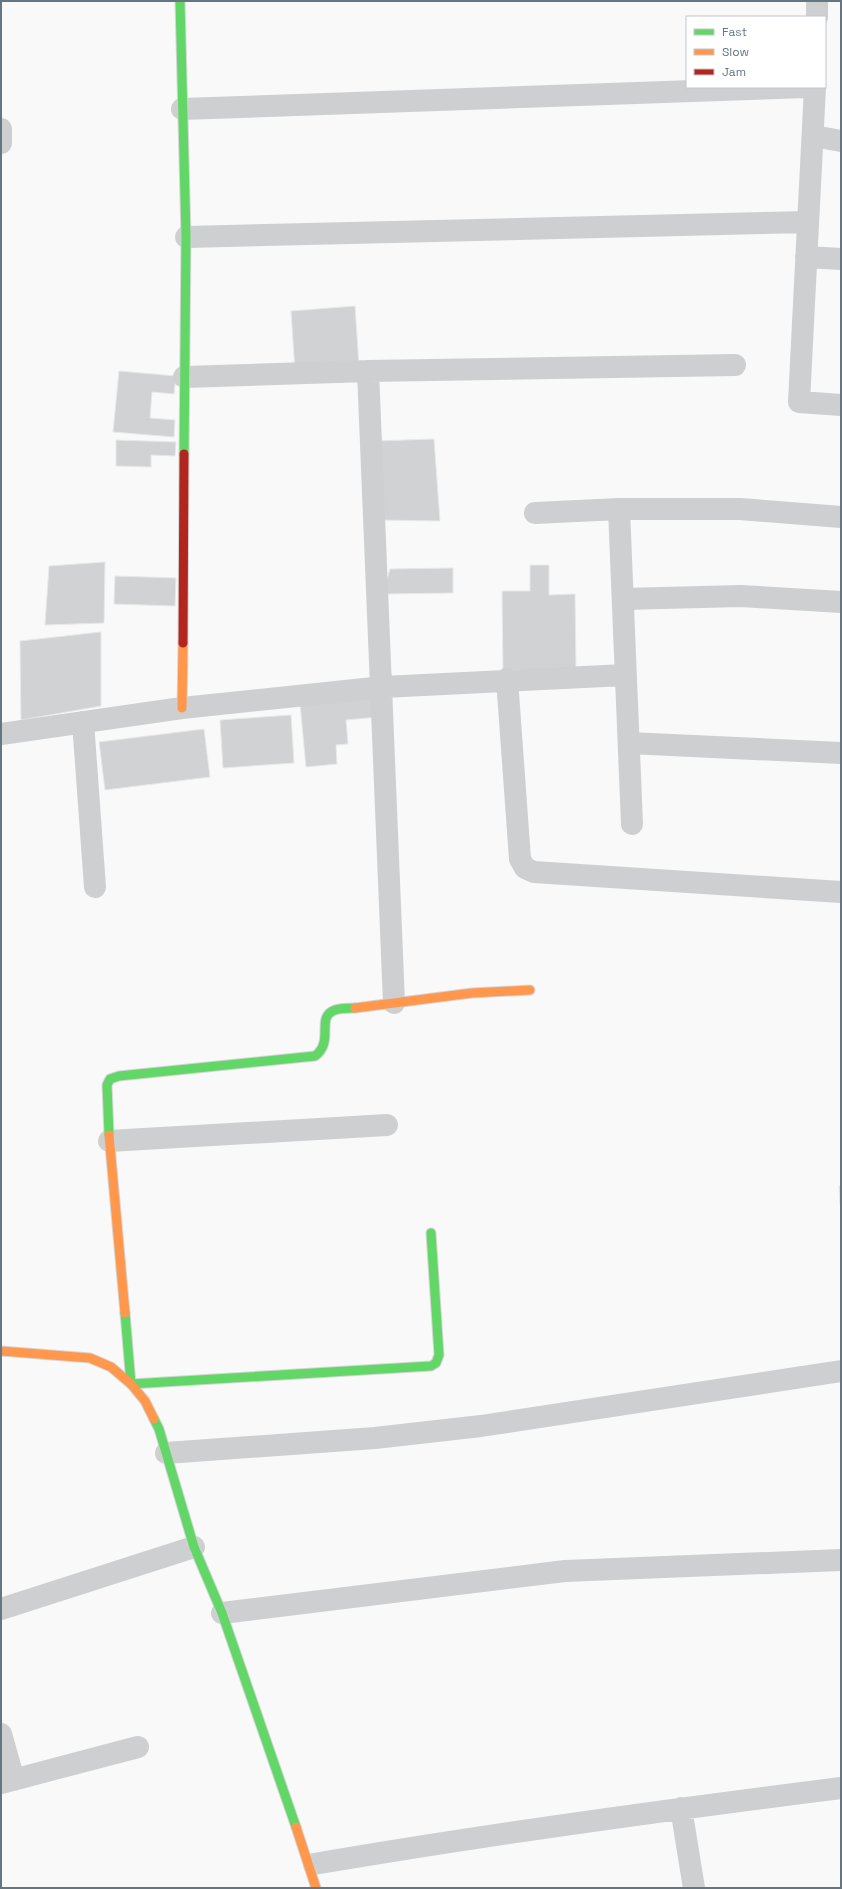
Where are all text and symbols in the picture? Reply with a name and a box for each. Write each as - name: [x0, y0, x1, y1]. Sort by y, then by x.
- legend: [686, 16, 826, 88]
- text: Fast: [722, 24, 747, 40]
- text: Slow: [722, 44, 749, 60]
- text: Jam: [722, 64, 746, 80]

